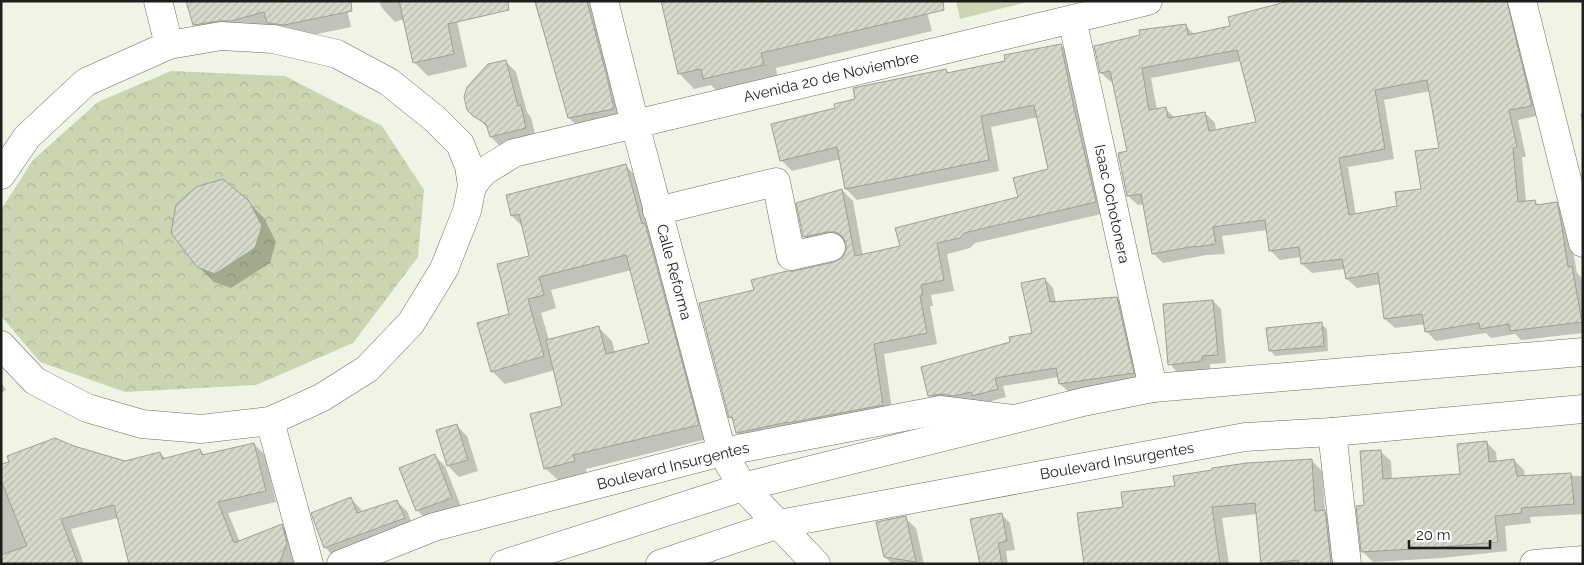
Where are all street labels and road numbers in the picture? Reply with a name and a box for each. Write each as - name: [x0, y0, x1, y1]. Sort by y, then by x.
- street label: Avenida 20 de Noviembre: [742, 48, 921, 106]
- street label: Isaac Ochotonera: [1091, 143, 1133, 265]
- street label: Calle Reforma: [653, 222, 695, 322]
- street label: Boulevard Insurgentes: [595, 438, 751, 494]
- street label: Boulevard Insurgentes: [1039, 439, 1195, 483]

